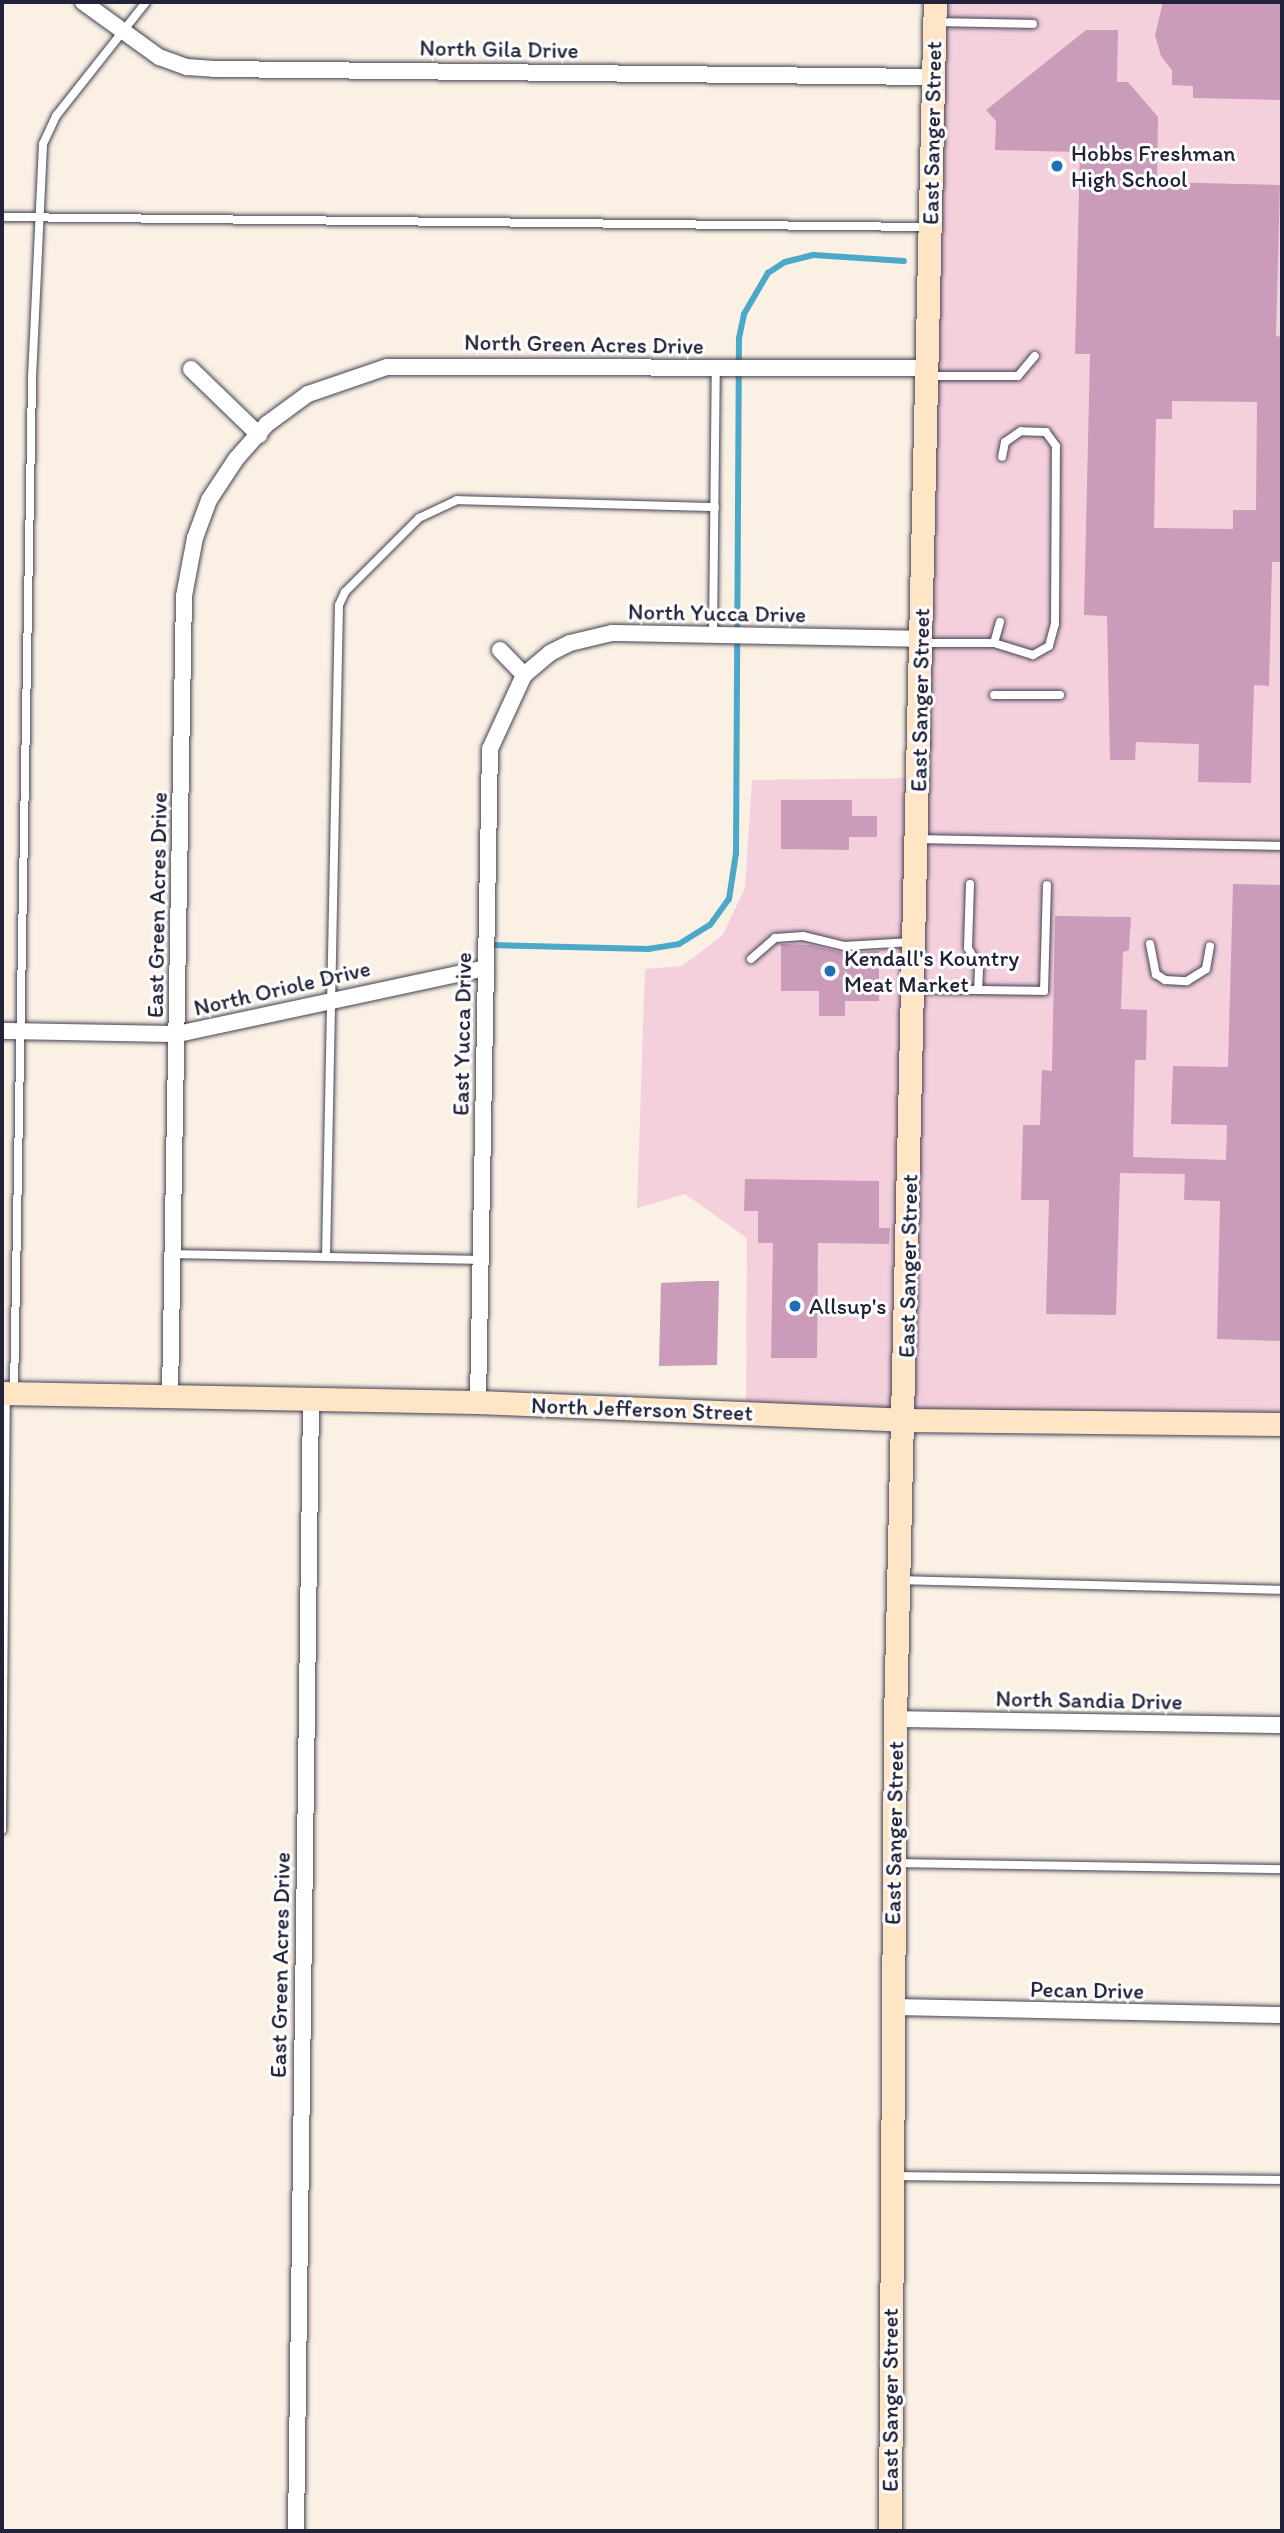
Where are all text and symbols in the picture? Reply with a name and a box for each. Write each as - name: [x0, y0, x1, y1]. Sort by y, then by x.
- street label: North Gila Drive: [419, 34, 579, 64]
- street label: East Sanger Street: [917, 41, 947, 225]
- place label: Hobbs Freshman High School: [1071, 139, 1235, 193]
- marker: Hobbs Freshman High School: [1049, 158, 1065, 174]
- street label: North Green Acres Drive: [464, 328, 704, 360]
- street label: North Yucca Drive: [628, 598, 806, 628]
- street label: East Sanger Street: [905, 608, 935, 792]
- street label: East Green Acres Drive: [141, 792, 173, 1018]
- place label: Kendall's Kountry Meat Market: [844, 944, 1019, 998]
- street label: East Yucca Drive: [447, 952, 477, 1116]
- street label: North Oriole Drive: [191, 954, 373, 1022]
- marker: Kendall's Kountry Meat Market: [822, 963, 838, 979]
- street label: East Sanger Street: [893, 1174, 923, 1358]
- place label: Allsup's: [809, 1292, 887, 1320]
- marker: Allsup's: [787, 1298, 803, 1314]
- street label: North Jefferson Street: [530, 1391, 754, 1427]
- street label: North Sandia Drive: [995, 1685, 1183, 1715]
- street label: East Sanger Street: [879, 1741, 909, 1925]
- street label: East Green Acres Drive: [264, 1852, 296, 2078]
- street label: Pecan Drive: [1029, 1975, 1145, 2005]
- street label: East Sanger Street: [876, 2308, 904, 2492]

